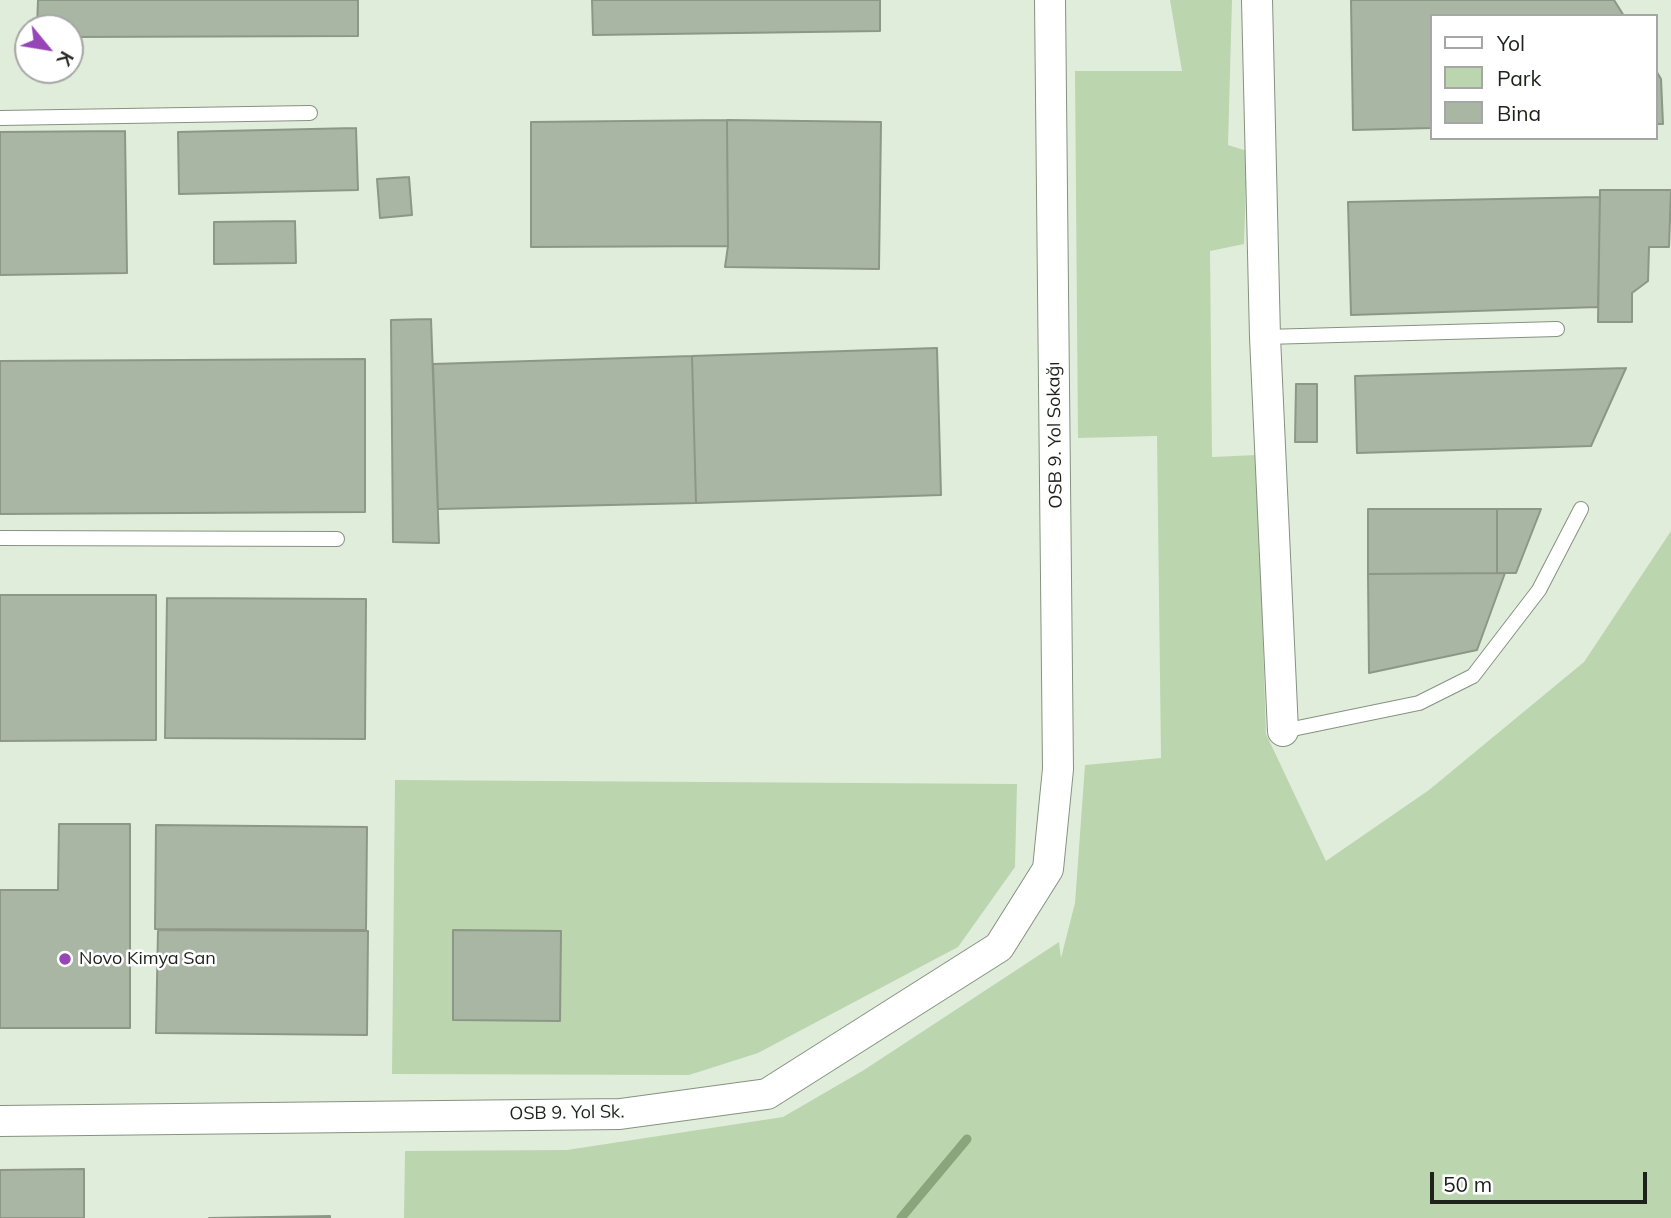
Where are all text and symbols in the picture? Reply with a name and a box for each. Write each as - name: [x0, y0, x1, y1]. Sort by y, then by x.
- north arrow: [14, 14, 84, 84]
- legend: [1430, 14, 1657, 140]
- text: Yol: [1497, 30, 1525, 56]
- text: K: [52, 47, 79, 70]
- text: Park: [1497, 65, 1541, 91]
- text: Bina: [1497, 100, 1541, 126]
- street label: OSB 9. Yol Sokağı: [1043, 361, 1067, 509]
- place label: Novo Kimya San: [79, 948, 216, 970]
- marker: Novo Kimya San: [57, 951, 73, 967]
- street label: OSB 9. Yol Sk.: [509, 1101, 625, 1125]
- scale bar: [1433, 1158, 1650, 1202]
- text: 50 m: [1443, 1171, 1492, 1197]

